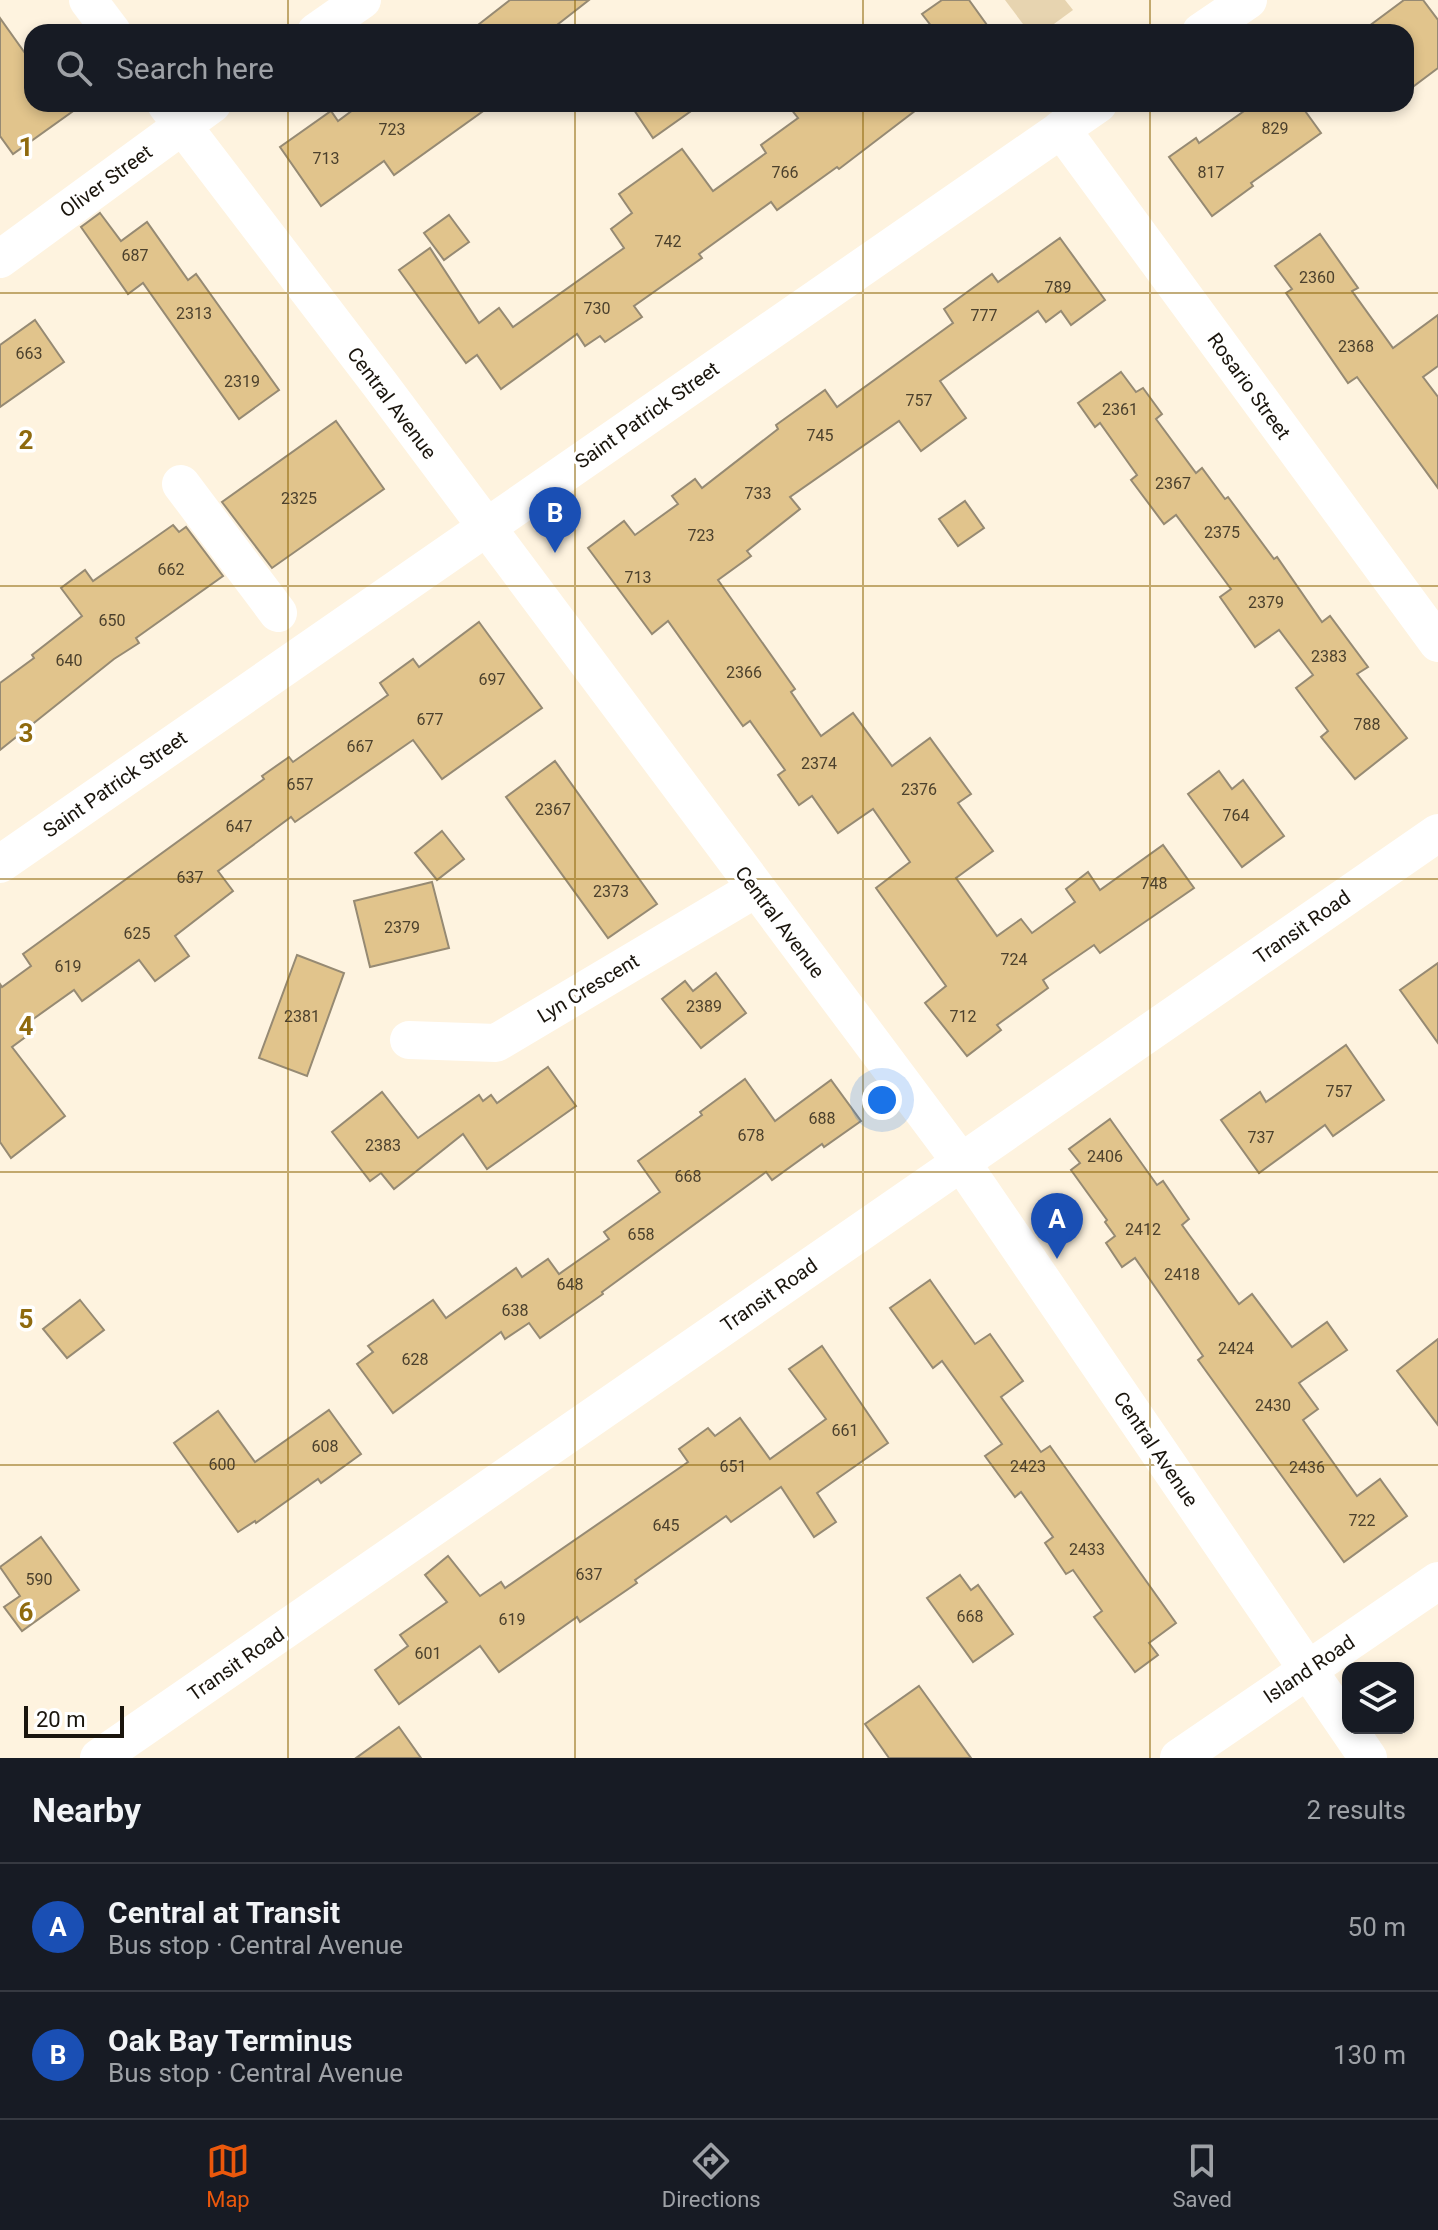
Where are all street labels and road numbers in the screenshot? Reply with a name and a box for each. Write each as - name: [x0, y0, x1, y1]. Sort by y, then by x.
- street label: Oliver Street: [55, 140, 157, 222]
- street label: Rosario Street: [1202, 328, 1296, 444]
- street label: Central Avenue: [342, 342, 442, 464]
- street label: Saint Patrick Street: [570, 356, 724, 474]
- street label: Saint Patrick Street: [38, 725, 192, 843]
- street label: Central Avenue: [730, 861, 830, 983]
- street label: Transit Road: [1249, 885, 1355, 969]
- street label: Lyn Crescent: [533, 948, 643, 1028]
- street label: Transit Road: [716, 1253, 822, 1337]
- street label: Central Avenue: [1109, 1387, 1203, 1511]
- street label: Transit Road: [183, 1622, 289, 1706]
- street label: Island Road: [1259, 1630, 1359, 1708]

